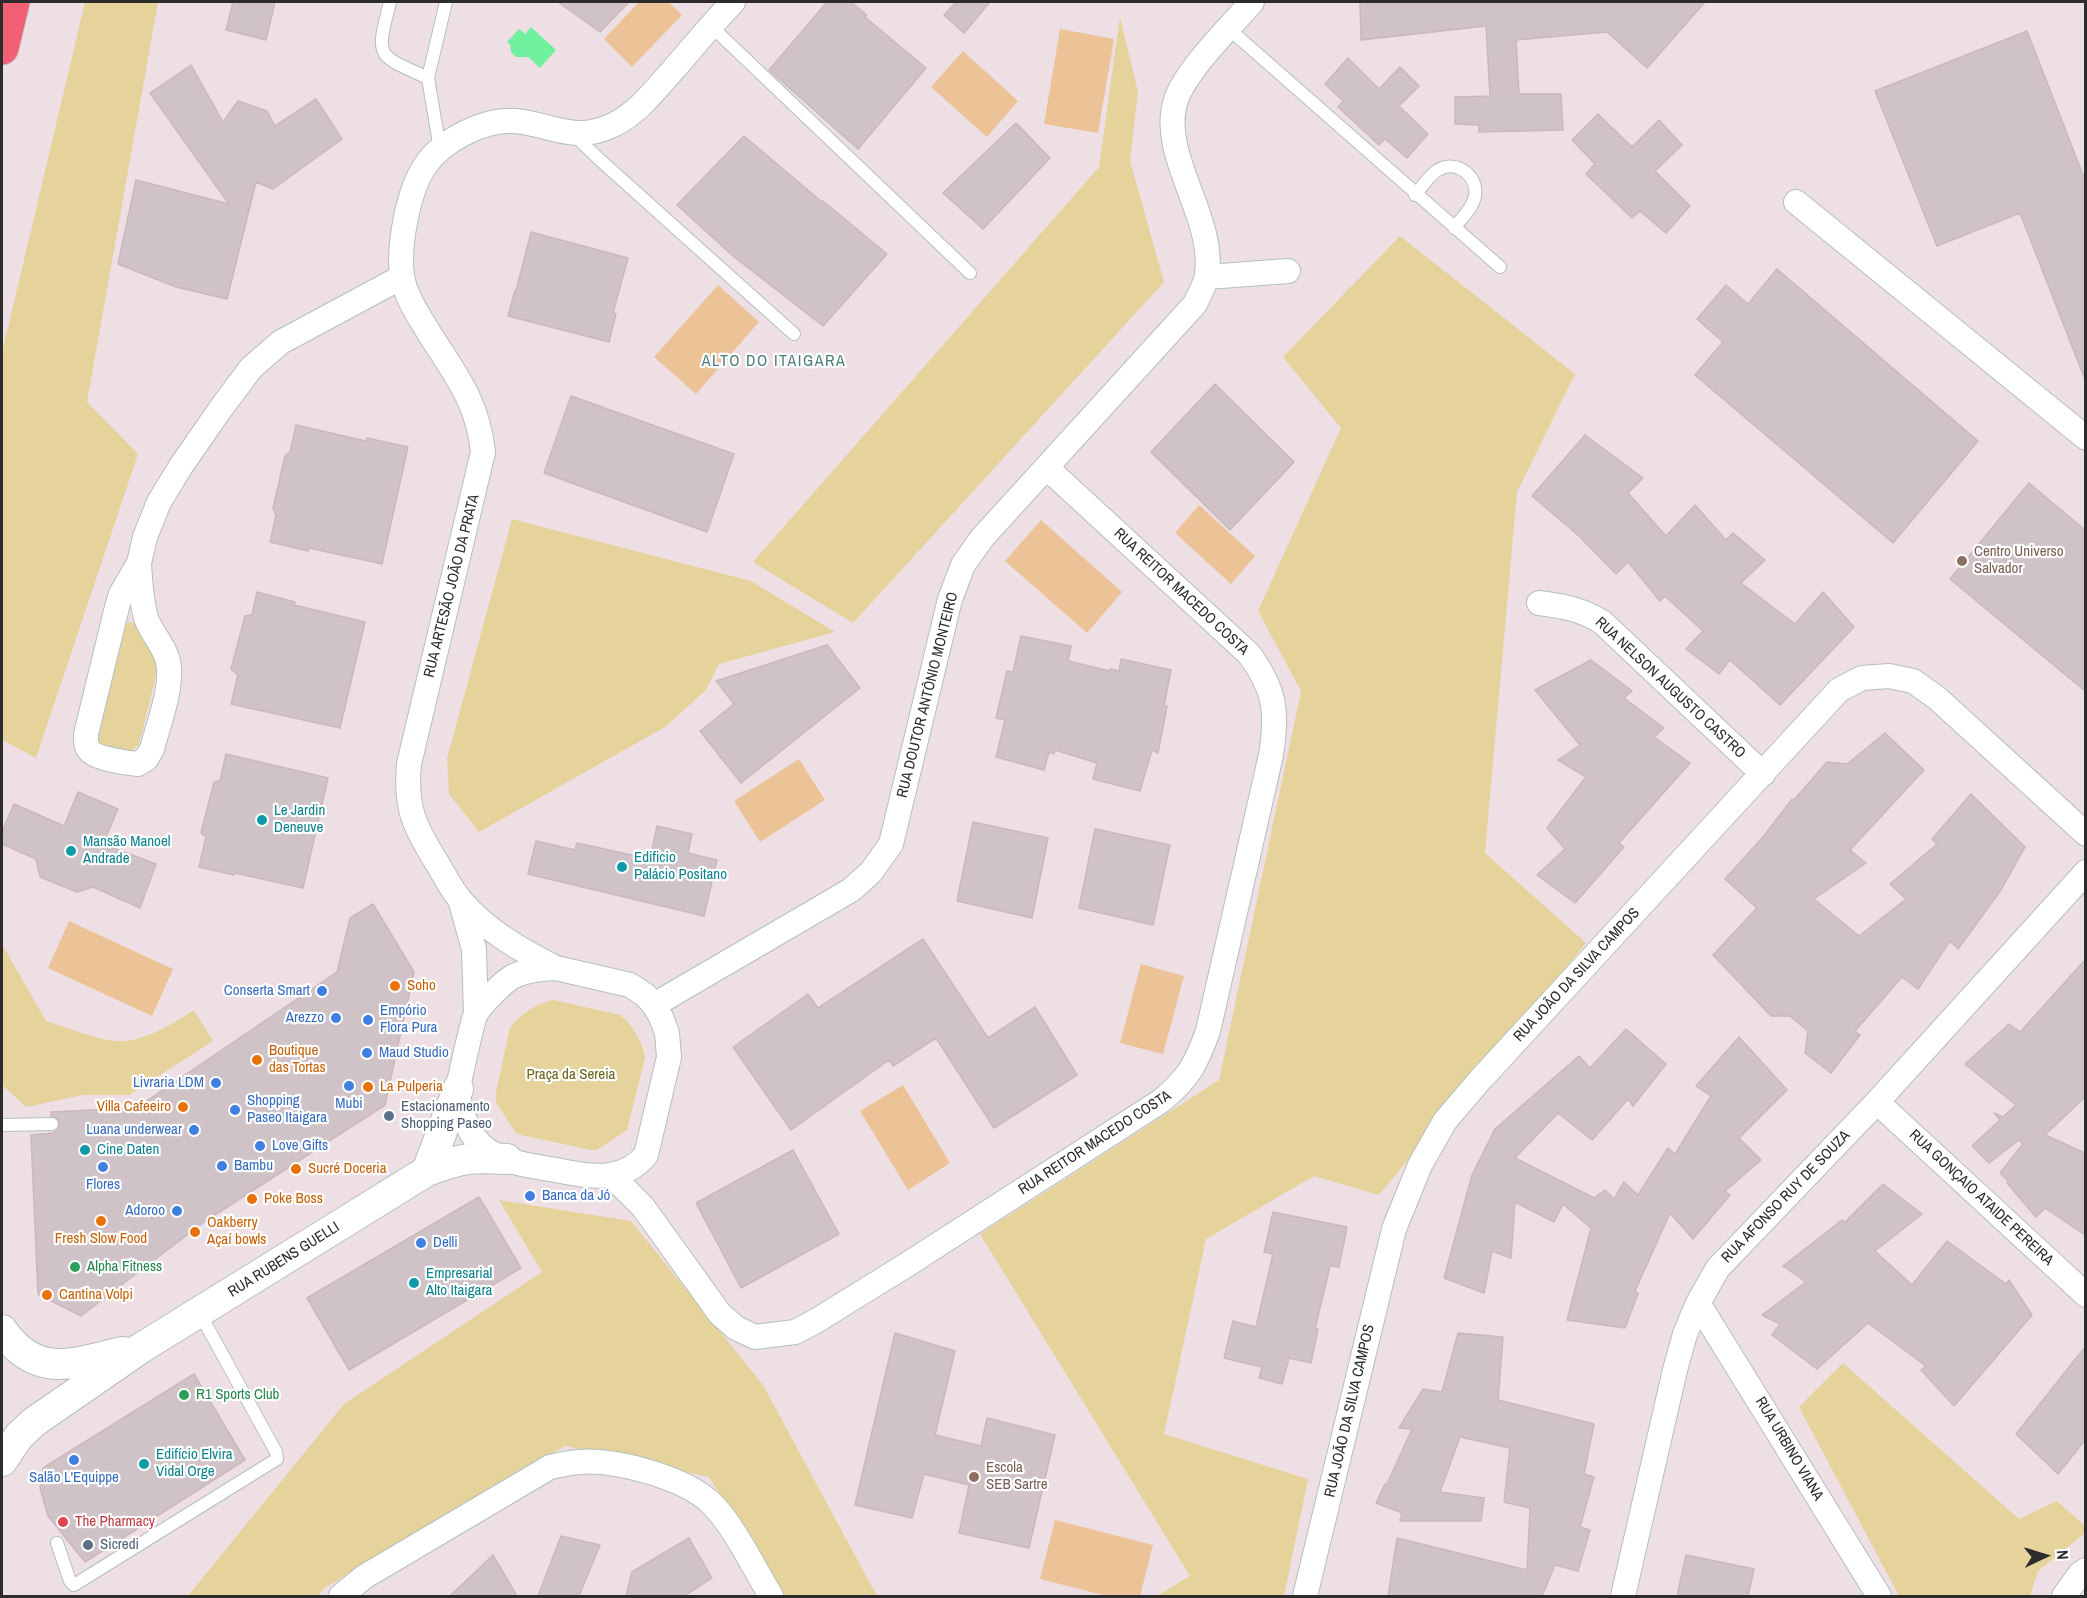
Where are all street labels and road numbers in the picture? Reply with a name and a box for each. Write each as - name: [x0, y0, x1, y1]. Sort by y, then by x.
- street label: RUA ARTESÃO JOÃO DA PRATA: [421, 493, 483, 679]
- street label: RUA REITOR MACEDO COSTA: [1110, 525, 1252, 659]
- street label: RUA DOUTOR ANTÔNIO MONTEIRO: [894, 590, 962, 800]
- street label: RUA NELSON AUGUSTO CASTRO: [1591, 614, 1749, 762]
- street label: RUA JOÃO DA SILVA CAMPOS: [1510, 904, 1644, 1046]
- street label: RUA REITOR MACEDO COSTA: [1015, 1087, 1175, 1199]
- street label: RUA GONÇAIO ATAIDE PEREIRA: [1905, 1126, 2057, 1270]
- street label: RUA AFONSO RUY DE SOUZA: [1718, 1127, 1854, 1267]
- street label: RUA RUBENS GUELLI: [225, 1219, 343, 1301]
- street label: RUA JOÃO DA SILVA CAMPOS: [1321, 1323, 1379, 1499]
- street label: RUA URBINO VIANA: [1751, 1394, 1827, 1504]

